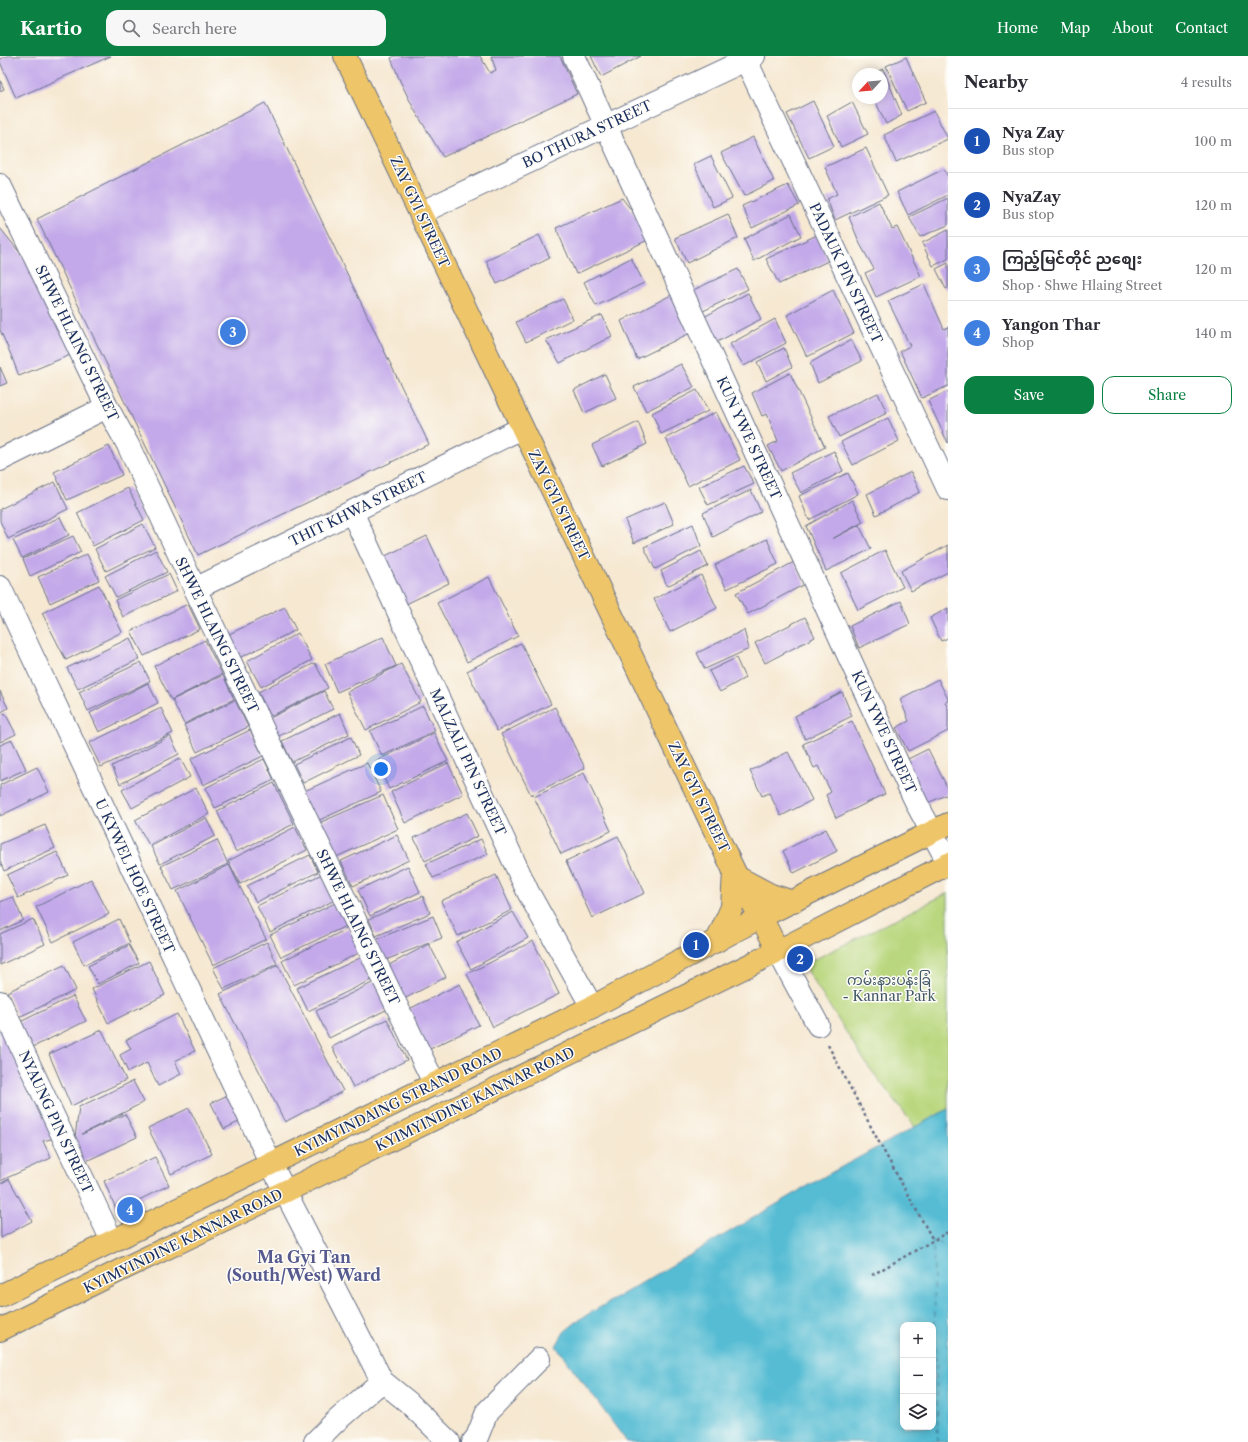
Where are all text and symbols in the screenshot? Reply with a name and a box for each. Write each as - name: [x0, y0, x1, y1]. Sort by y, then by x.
- search box: [106, 10, 386, 46]
- text: Kartio: [20, 17, 82, 40]
- icon: search: [120, 17, 142, 39]
- text: Search here: [152, 19, 237, 38]
- text: Home: [997, 19, 1038, 37]
- text: Map: [1060, 19, 1090, 37]
- text: About: [1112, 19, 1153, 37]
- text: Contact: [1175, 19, 1228, 37]
- north arrow: [852, 68, 888, 104]
- text: Nearby: [964, 72, 1028, 92]
- text: 4 results: [1181, 74, 1232, 90]
- street label: BO THURA STREET: [519, 96, 655, 172]
- text: Nya Zay: [1002, 123, 1064, 142]
- text: 1: [974, 133, 980, 149]
- text: 100 m: [1194, 133, 1232, 149]
- text: Bus stop: [1002, 142, 1054, 158]
- street label: ZAY GYI STREET: [386, 153, 454, 271]
- text: NyaZay: [1002, 187, 1061, 206]
- text: 2: [973, 197, 981, 213]
- text: 120 m: [1195, 197, 1232, 213]
- street label: PADAUK PIN STREET: [805, 200, 887, 347]
- text: Bus stop: [1002, 206, 1054, 222]
- text: ကြည့်မြင်တိုင် ညစျေး: [1002, 249, 1142, 268]
- text: 3: [973, 261, 981, 277]
- text: 120 m: [1195, 261, 1232, 277]
- street label: SHWE HLAING STREET: [31, 262, 123, 424]
- text: Shop · Shwe Hlaing Street: [1002, 277, 1162, 293]
- text: Yangon Thar: [1002, 315, 1100, 334]
- pin: 3: [220, 317, 246, 347]
- text: 4: [973, 325, 981, 341]
- text: 140 m: [1195, 325, 1232, 341]
- text: Shop: [1002, 334, 1034, 350]
- street label: KUN YWE STREET: [713, 374, 786, 503]
- button: Save: [964, 376, 1094, 414]
- button: Share: [1102, 376, 1232, 414]
- street label: ZAY GYI STREET: [524, 447, 594, 564]
- street label: THIT KHWA STREET: [286, 468, 430, 550]
- street label: SHWE HLAING STREET: [171, 554, 263, 716]
- street label: KUN YWE STREET: [848, 668, 921, 797]
- street label: MALZALI PIN STREET: [426, 686, 510, 839]
- street label: ZAY GYI STREET: [664, 739, 734, 856]
- your location: [371, 759, 391, 779]
- street label: U KYWEL HOE STREET: [91, 796, 179, 957]
- street label: SHWE HLAING STREET: [312, 846, 404, 1008]
- pin: 1: [683, 930, 709, 960]
- pin: 2: [787, 944, 813, 974]
- park label: ကမ်းနားပန်းခြံ - Kannar Park: [842, 970, 936, 1005]
- street label: KYIMYINDINE KANNAR ROAD: [372, 1043, 578, 1155]
- street label: KYIMYINDAING STRAND ROAD: [291, 1044, 505, 1160]
- street label: NYAUNG PIN STREET: [15, 1047, 97, 1197]
- street label: KYIMYINDINE KANNAR ROAD: [80, 1185, 286, 1297]
- pin: 4: [117, 1195, 143, 1225]
- district label: Ma Gyi Tan (South/West) Ward: [227, 1247, 381, 1285]
- map controls: [900, 1322, 936, 1430]
- button: +: [900, 1322, 936, 1358]
- button: −: [900, 1358, 936, 1394]
- button: layers: [900, 1394, 936, 1430]

